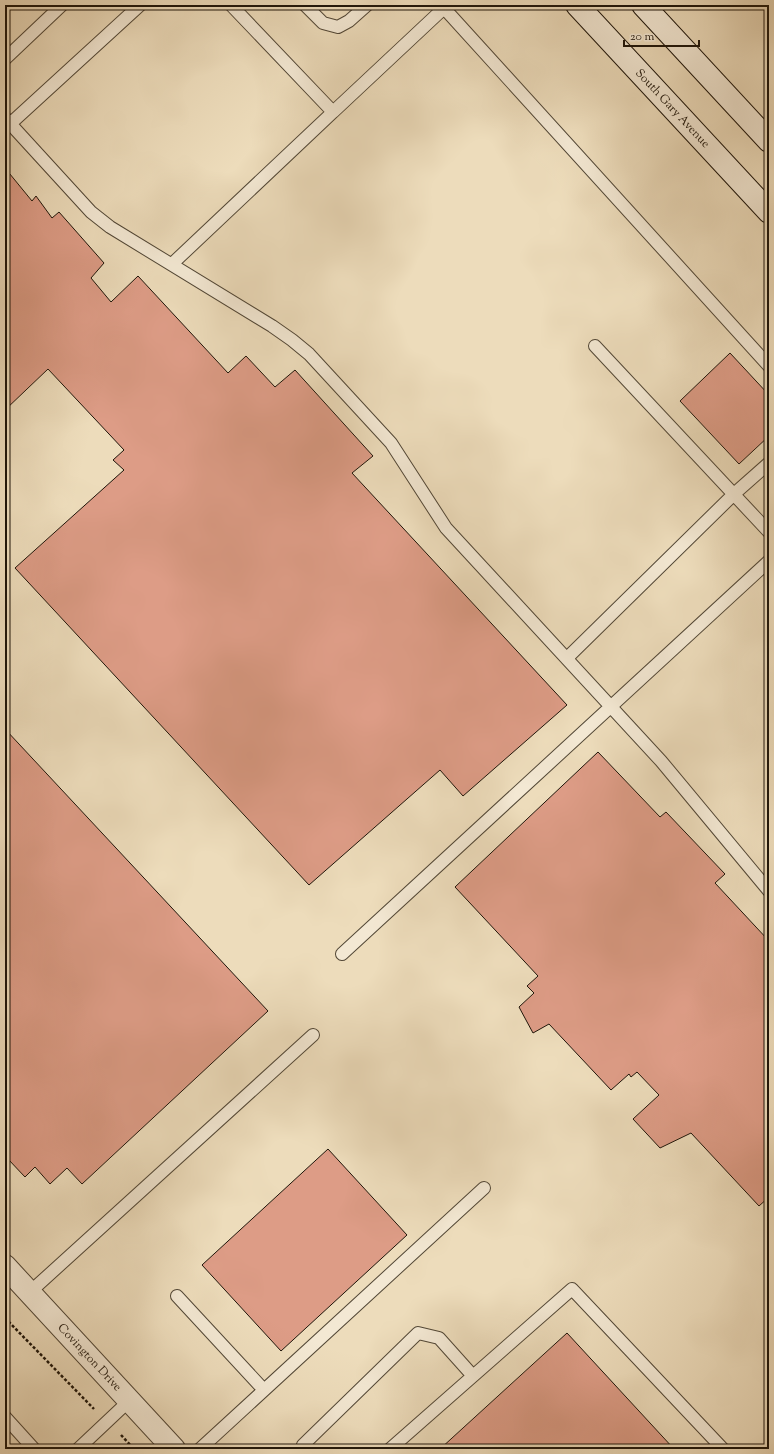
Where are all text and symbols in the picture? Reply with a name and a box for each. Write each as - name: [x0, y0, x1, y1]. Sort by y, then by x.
- scale bar: [624, 22, 699, 48]
- text: 20 m: [630, 28, 655, 46]
- street label: South Gary Avenue: [631, 65, 714, 153]
- street label: Covington Drive: [53, 1320, 126, 1396]

